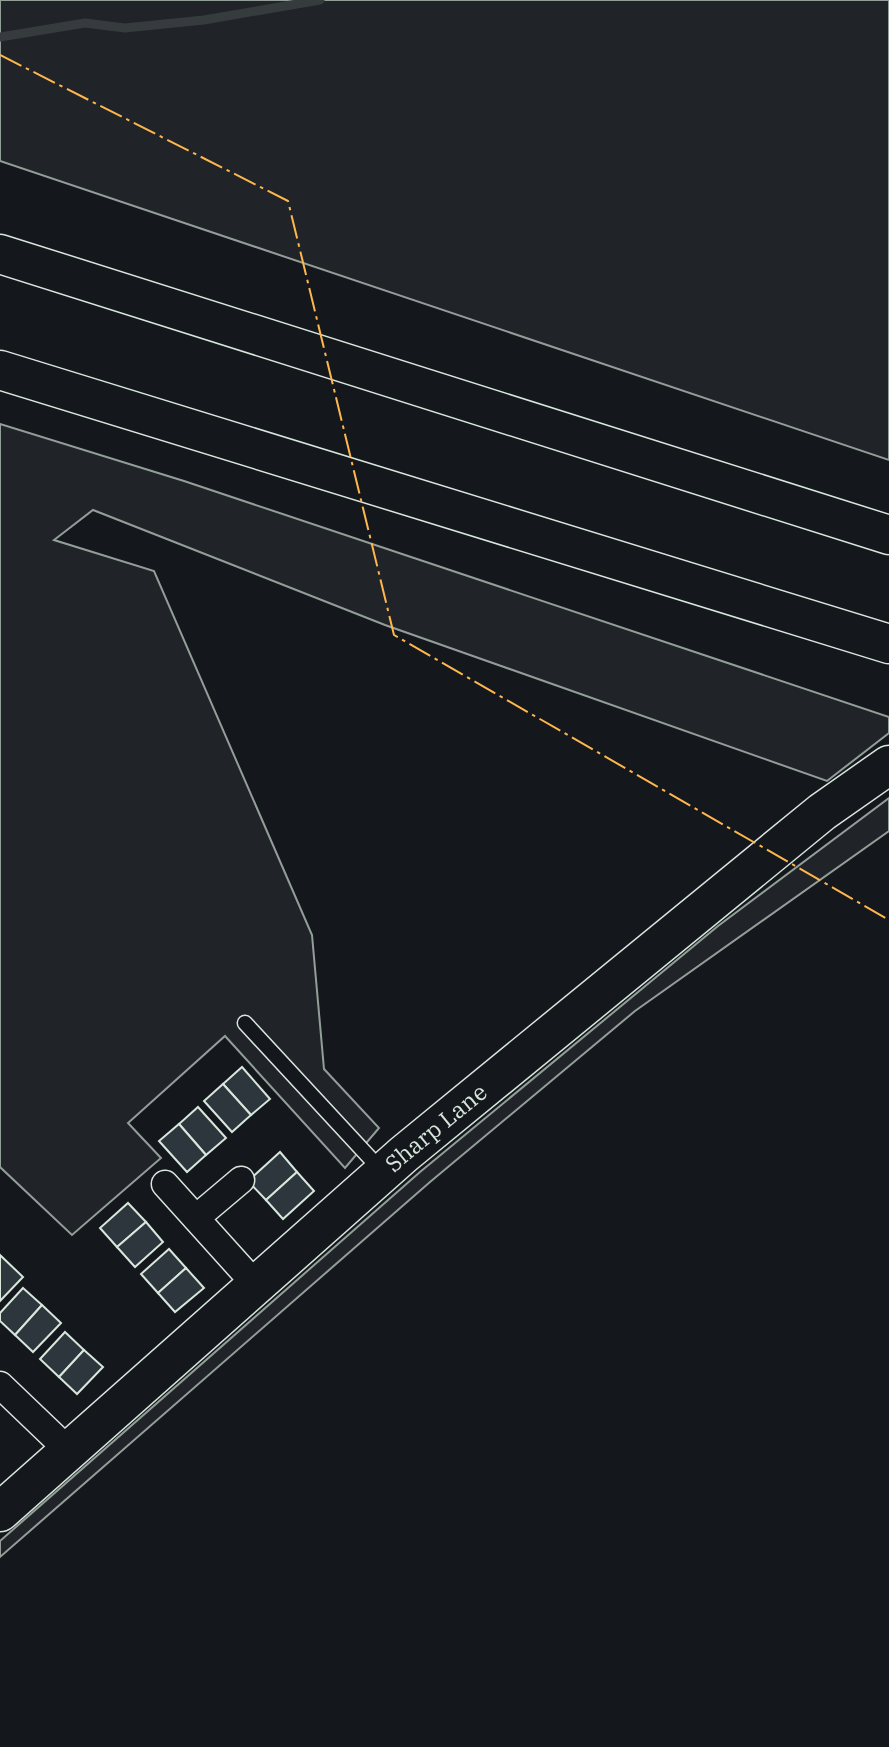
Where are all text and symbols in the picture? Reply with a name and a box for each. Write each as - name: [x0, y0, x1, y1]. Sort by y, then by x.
- street label: Sharp Lane: [378, 1076, 492, 1178]

